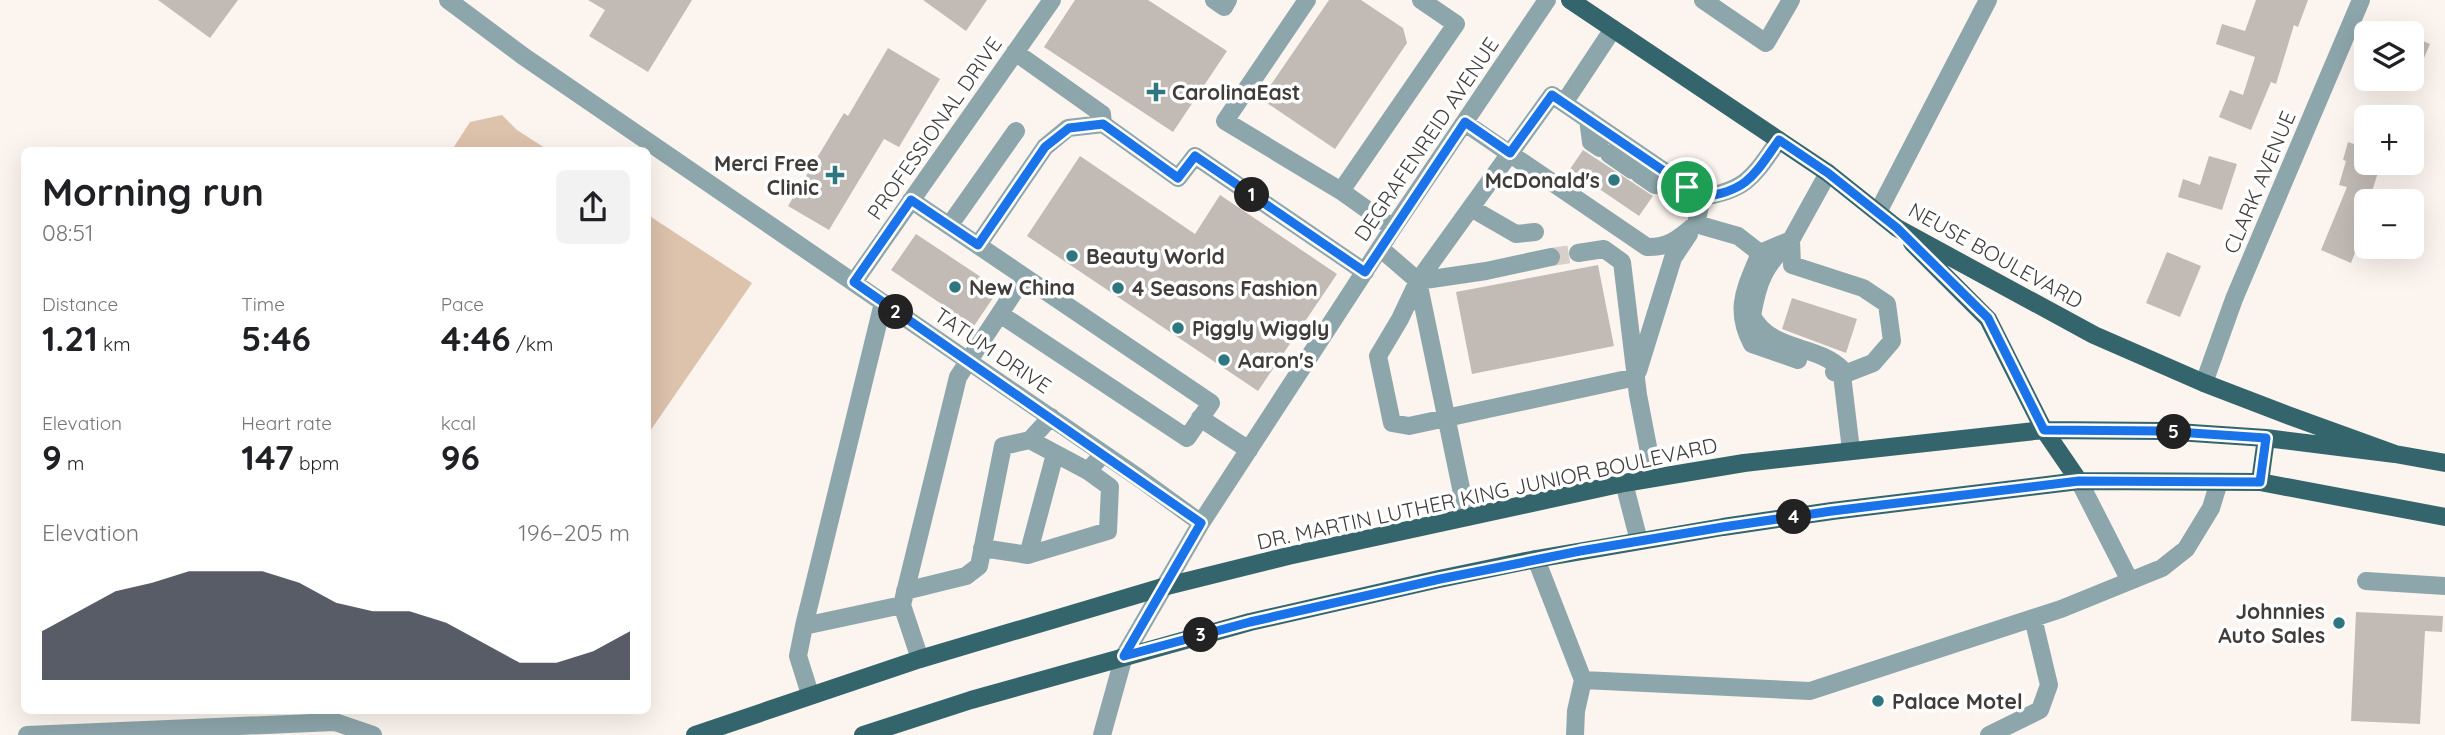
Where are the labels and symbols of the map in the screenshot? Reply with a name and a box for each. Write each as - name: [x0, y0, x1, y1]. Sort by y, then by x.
- street label: PROFESSIONAL DRIVE: [861, 32, 1007, 224]
- street label: DEGRAFENREID AVENUE: [1348, 32, 1504, 246]
- place label: CarolinaEast: [1172, 79, 1300, 105]
- marker: CarolinaEast: [1146, 82, 1166, 102]
- street label: CLARK AVENUE: [2217, 107, 2301, 257]
- place label: Merci Free Clinic: [714, 150, 819, 200]
- pin: [1657, 157, 1717, 217]
- marker: Merci Free Clinic: [825, 165, 845, 185]
- place label: McDonald's: [1485, 167, 1600, 193]
- marker: McDonald's: [1606, 172, 1622, 188]
- pin: 1: [1234, 178, 1270, 212]
- street label: NEUSE BOULEVARD: [1904, 196, 2088, 314]
- place label: Beauty World: [1086, 243, 1225, 269]
- marker: Beauty World: [1064, 248, 1080, 264]
- place label: New China: [969, 274, 1075, 300]
- place label: 4 Seasons Fashion: [1132, 275, 1318, 301]
- marker: New China: [947, 279, 963, 295]
- marker: 4 Seasons Fashion: [1110, 280, 1126, 296]
- pin: 2: [878, 294, 914, 330]
- street label: TATUM DRIVE: [930, 301, 1056, 399]
- place label: Piggly Wiggly: [1192, 315, 1329, 341]
- marker: Piggly Wiggly: [1170, 320, 1186, 336]
- place label: Aaron's: [1238, 347, 1314, 373]
- marker: Aaron's: [1216, 352, 1232, 368]
- pin: 5: [2156, 414, 2192, 450]
- street label: DR. MARTIN LUTHER KING JUNIOR BOULEVARD: [1254, 431, 1720, 555]
- pin: 4: [1776, 500, 1812, 534]
- place label: Johnnies Auto Sales: [2218, 598, 2325, 648]
- marker: Johnnies Auto Sales: [2331, 615, 2347, 631]
- pin: 3: [1184, 618, 1218, 652]
- place label: Palace Motel: [1892, 688, 2023, 714]
- marker: Palace Motel: [1870, 693, 1886, 709]

